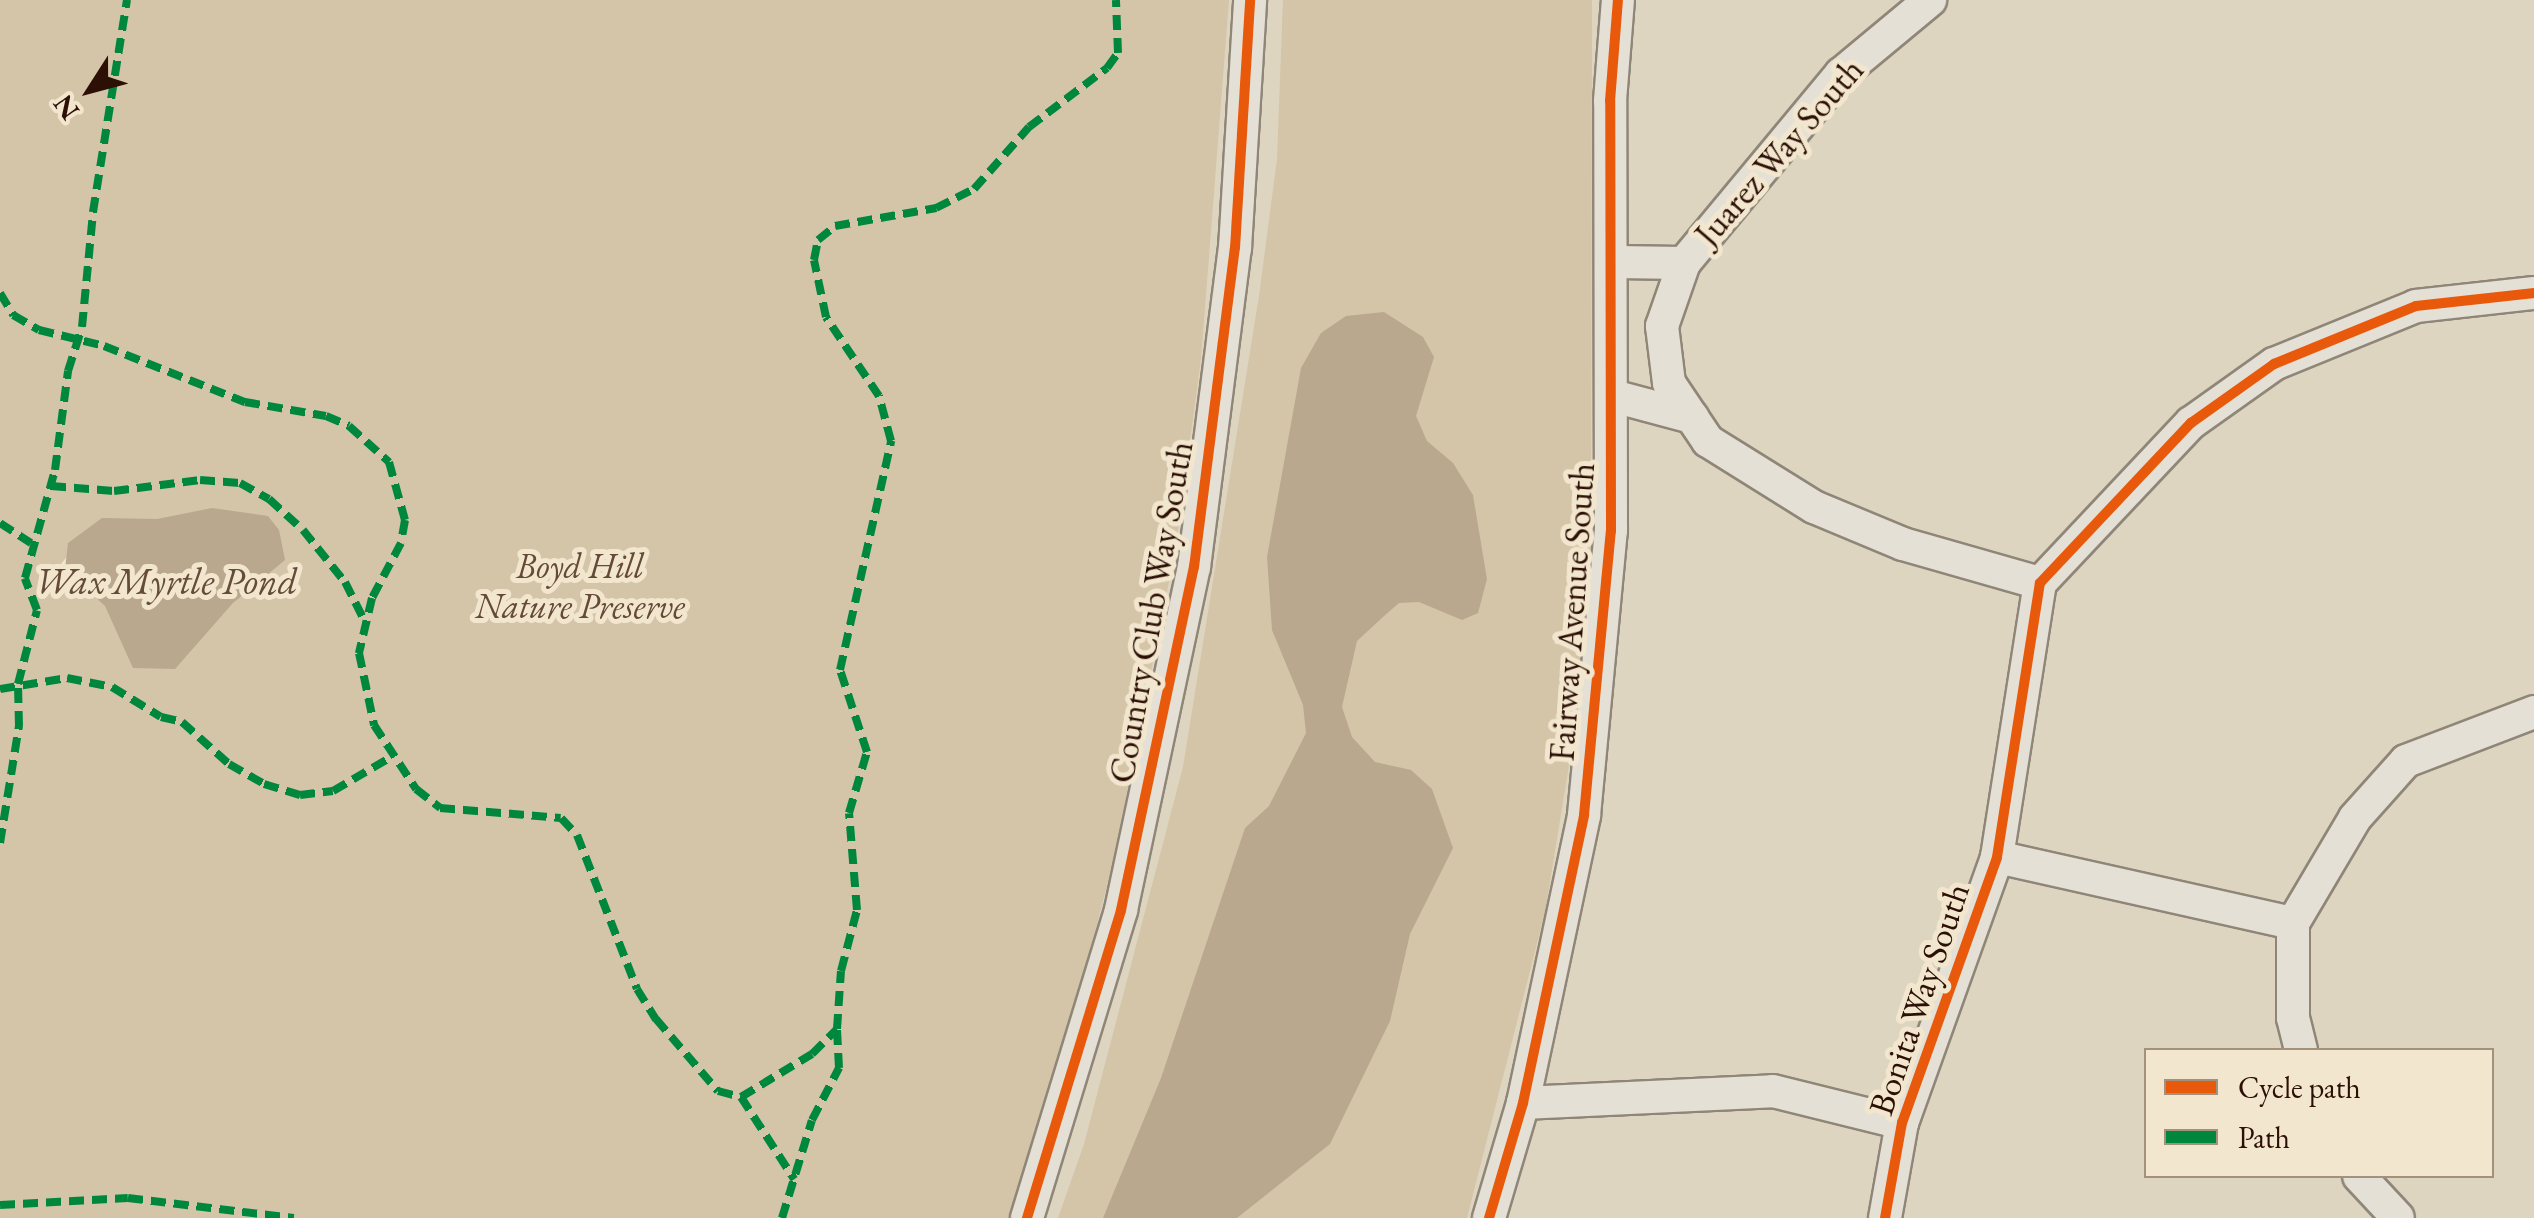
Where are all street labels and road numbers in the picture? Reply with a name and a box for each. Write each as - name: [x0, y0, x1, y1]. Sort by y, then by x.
- street label: Juarez Way South: [1686, 49, 1872, 255]
- street label: Country Club Way South: [1100, 438, 1202, 786]
- street label: Fairway Avenue South: [1541, 461, 1603, 763]
- street label: Bonita Way South: [1860, 878, 1978, 1120]

